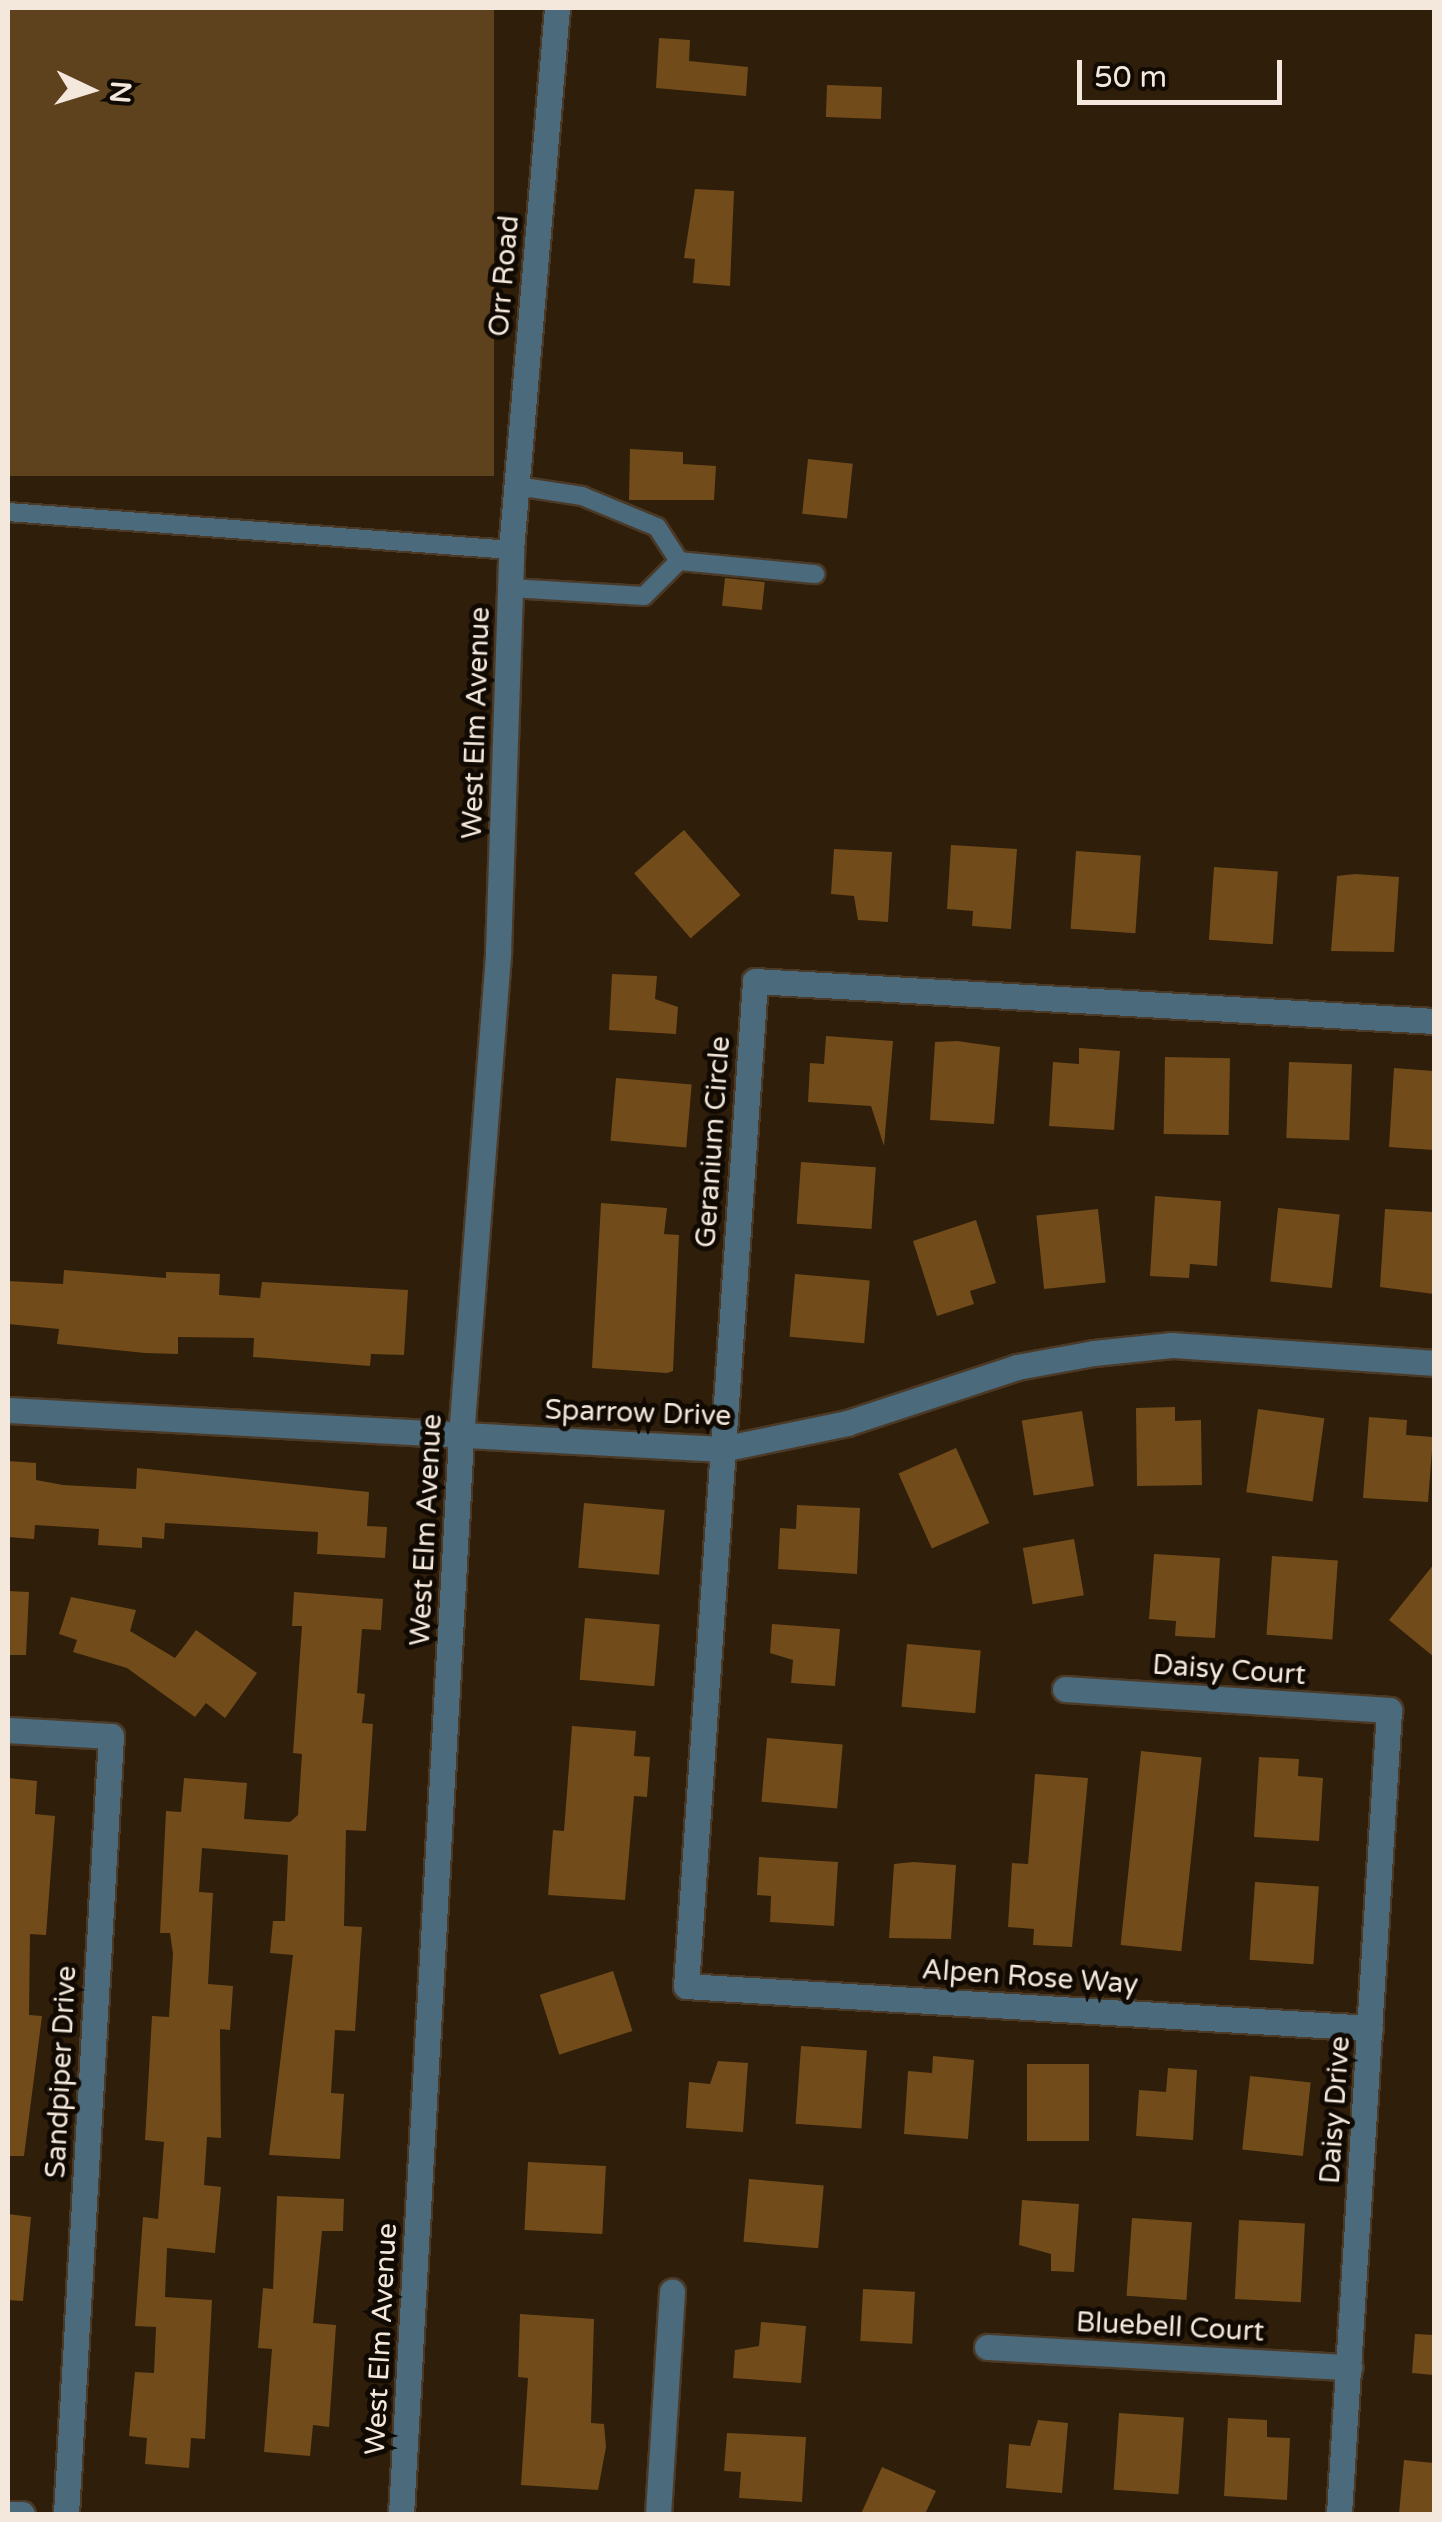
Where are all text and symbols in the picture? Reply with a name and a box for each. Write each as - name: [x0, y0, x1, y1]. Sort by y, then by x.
- north arrow: [40, 40, 140, 140]
- scale bar: [1082, 40, 1287, 102]
- text: 50 m: [1094, 59, 1167, 96]
- text: N: [102, 80, 138, 104]
- street label: Orr Road: [482, 214, 526, 338]
- street label: West Elm Avenue: [455, 606, 497, 840]
- street label: Geranium Circle: [689, 1035, 737, 1249]
- street label: Sparrow Drive: [544, 1393, 732, 1433]
- street label: West Elm Avenue: [403, 1413, 449, 1647]
- street label: Daisy Court: [1151, 1648, 1307, 1692]
- street label: Alpen Rose Way: [921, 1953, 1139, 2001]
- street label: Sandpiper Drive: [39, 1965, 83, 2179]
- street label: Daisy Drive: [1313, 2035, 1357, 2185]
- street label: West Elm Avenue: [358, 2222, 404, 2456]
- street label: Bluebell Court: [1075, 2305, 1265, 2349]

